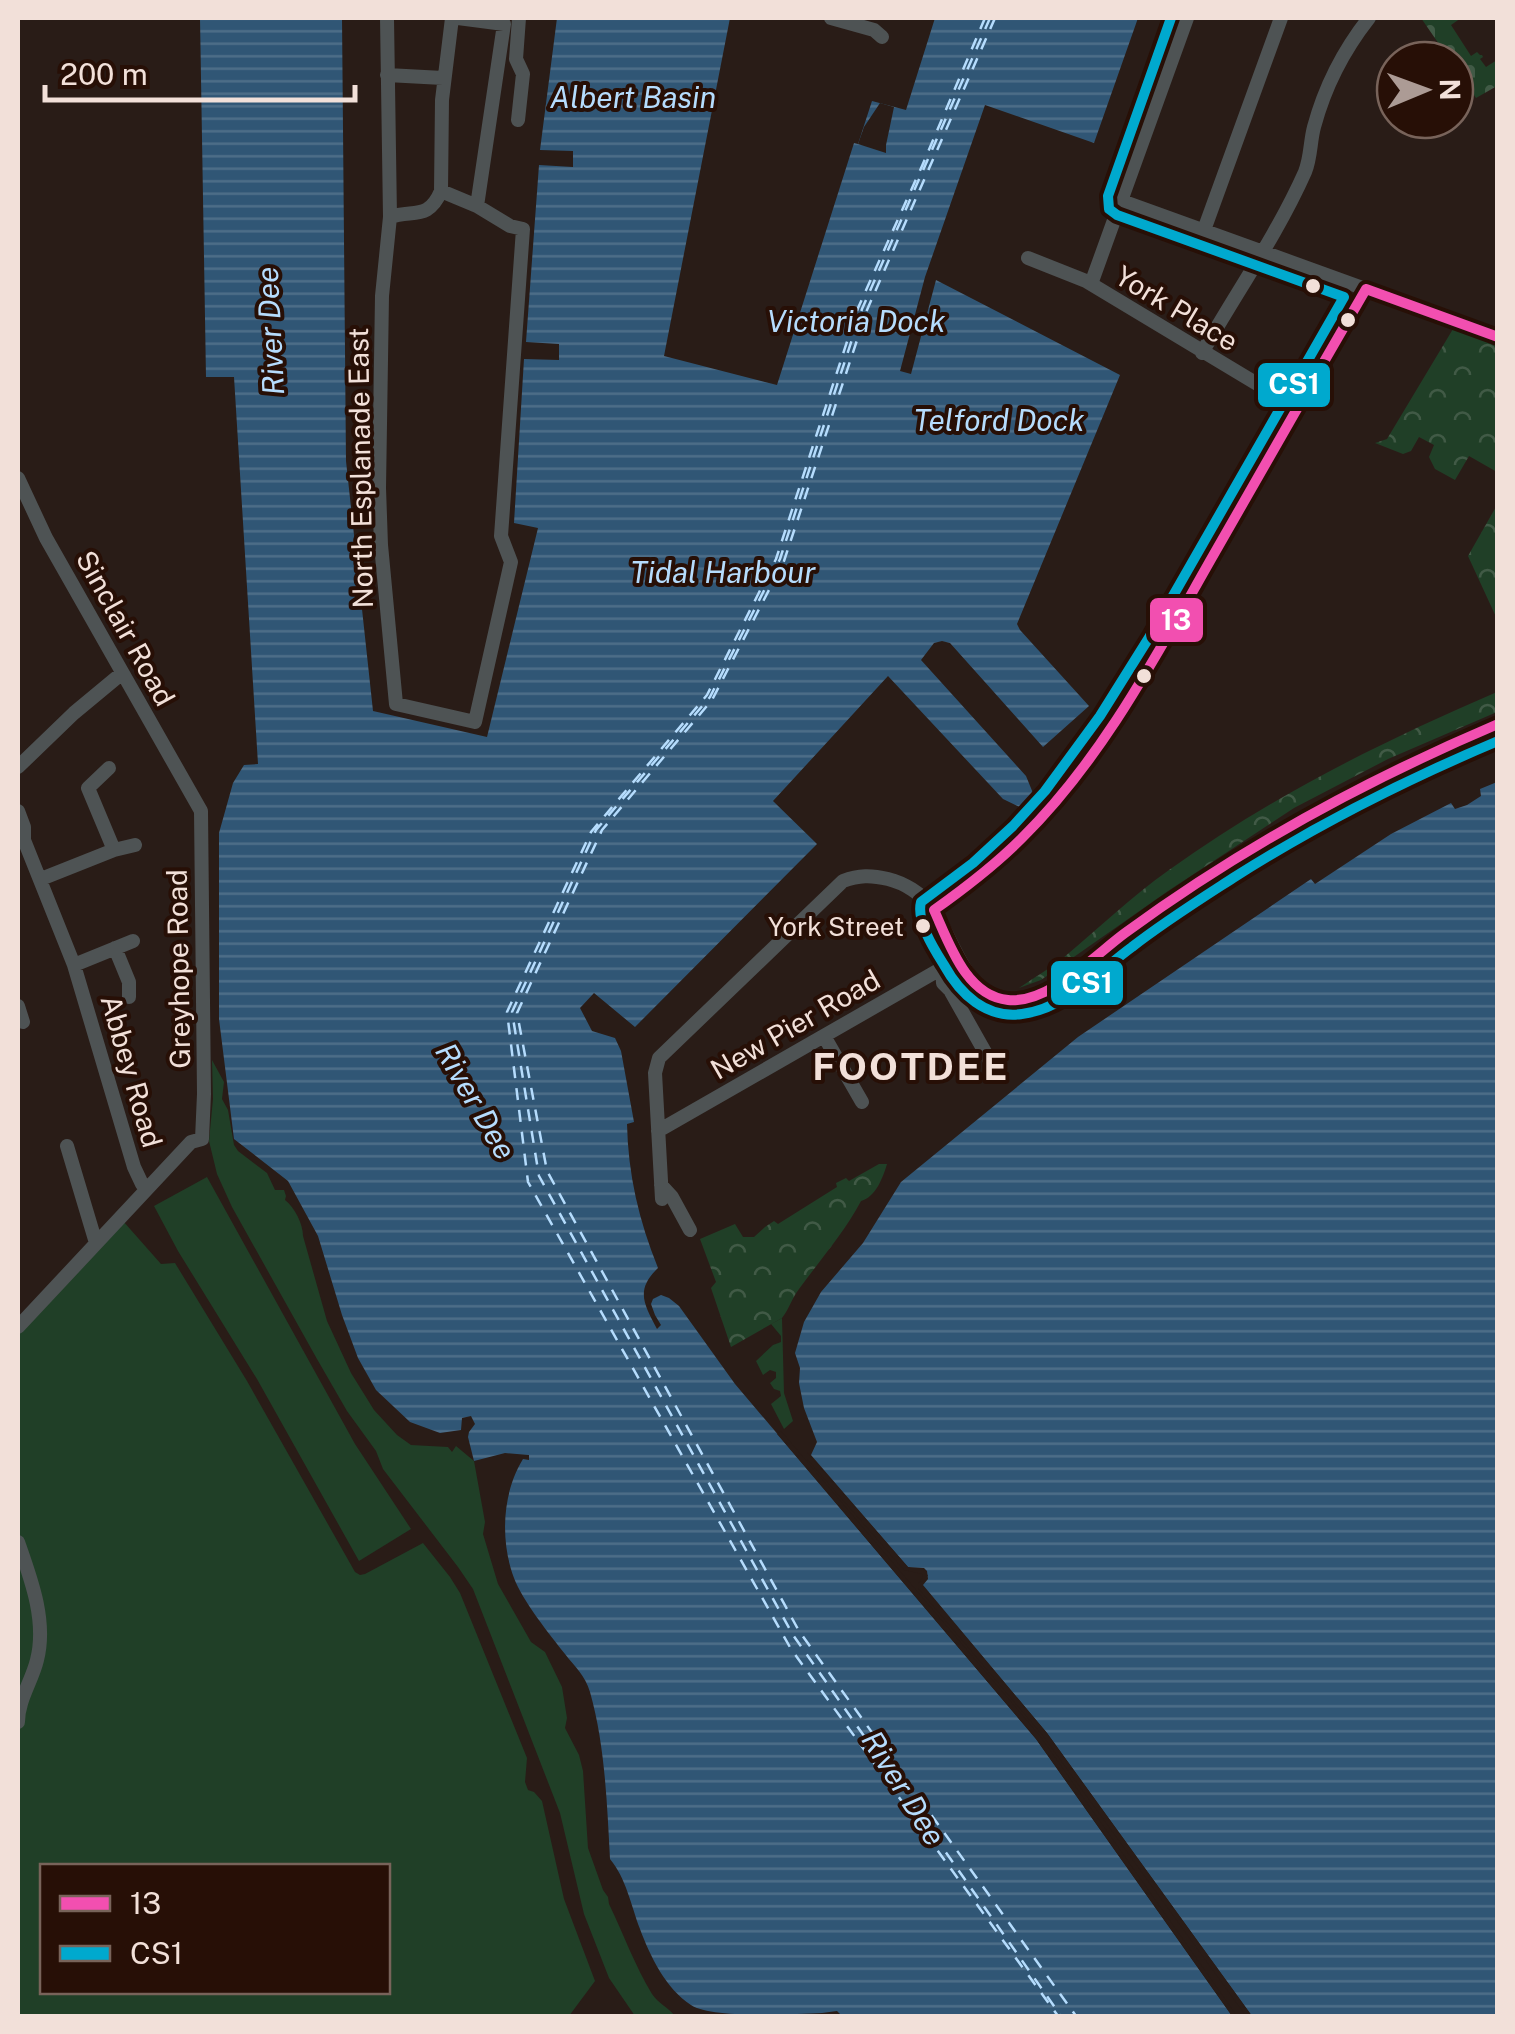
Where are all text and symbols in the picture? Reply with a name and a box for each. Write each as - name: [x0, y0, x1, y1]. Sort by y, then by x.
- scale bar: [45, 40, 355, 102]
- north arrow: [1375, 40, 1475, 140]
- text: 200 m: [60, 56, 148, 92]
- text: N: [1434, 78, 1467, 101]
- water label: Albert Basin: [550, 79, 716, 115]
- street label: York Place: [1110, 259, 1244, 357]
- water label: River Dee: [249, 266, 291, 396]
- unlabelled marker: [1303, 276, 1323, 296]
- water label: Victoria Dock: [767, 303, 946, 339]
- unlabelled marker: [1338, 310, 1358, 330]
- street label: North Esplanade East: [341, 327, 379, 609]
- line badge: CS1: [1256, 361, 1332, 409]
- text: CS1: [1268, 367, 1320, 400]
- water label: Telford Dock: [914, 402, 1085, 438]
- street label: Sinclair Road: [70, 545, 182, 711]
- water label: Tidal Harbour: [630, 554, 816, 590]
- line badge: 13: [1148, 596, 1205, 644]
- text: 13: [1161, 603, 1191, 636]
- unlabelled marker: [1134, 666, 1154, 686]
- street label: Greyhope Road: [160, 869, 196, 1069]
- place label: York Street: [768, 911, 904, 942]
- marker: York Street: [913, 916, 933, 936]
- line badge: CS1: [1049, 959, 1125, 1007]
- street label: New Pier Road: [705, 962, 885, 1086]
- text: CS1: [1061, 966, 1113, 999]
- street label: Abbey Road: [95, 991, 169, 1151]
- water label: River Dee: [428, 1036, 524, 1166]
- district label: FOOTDEE: [812, 1044, 1010, 1089]
- water label: River Dee: [855, 1724, 953, 1852]
- legend: [40, 1864, 390, 1994]
- text: 13: [130, 1885, 161, 1921]
- text: CS1: [130, 1935, 183, 1971]

